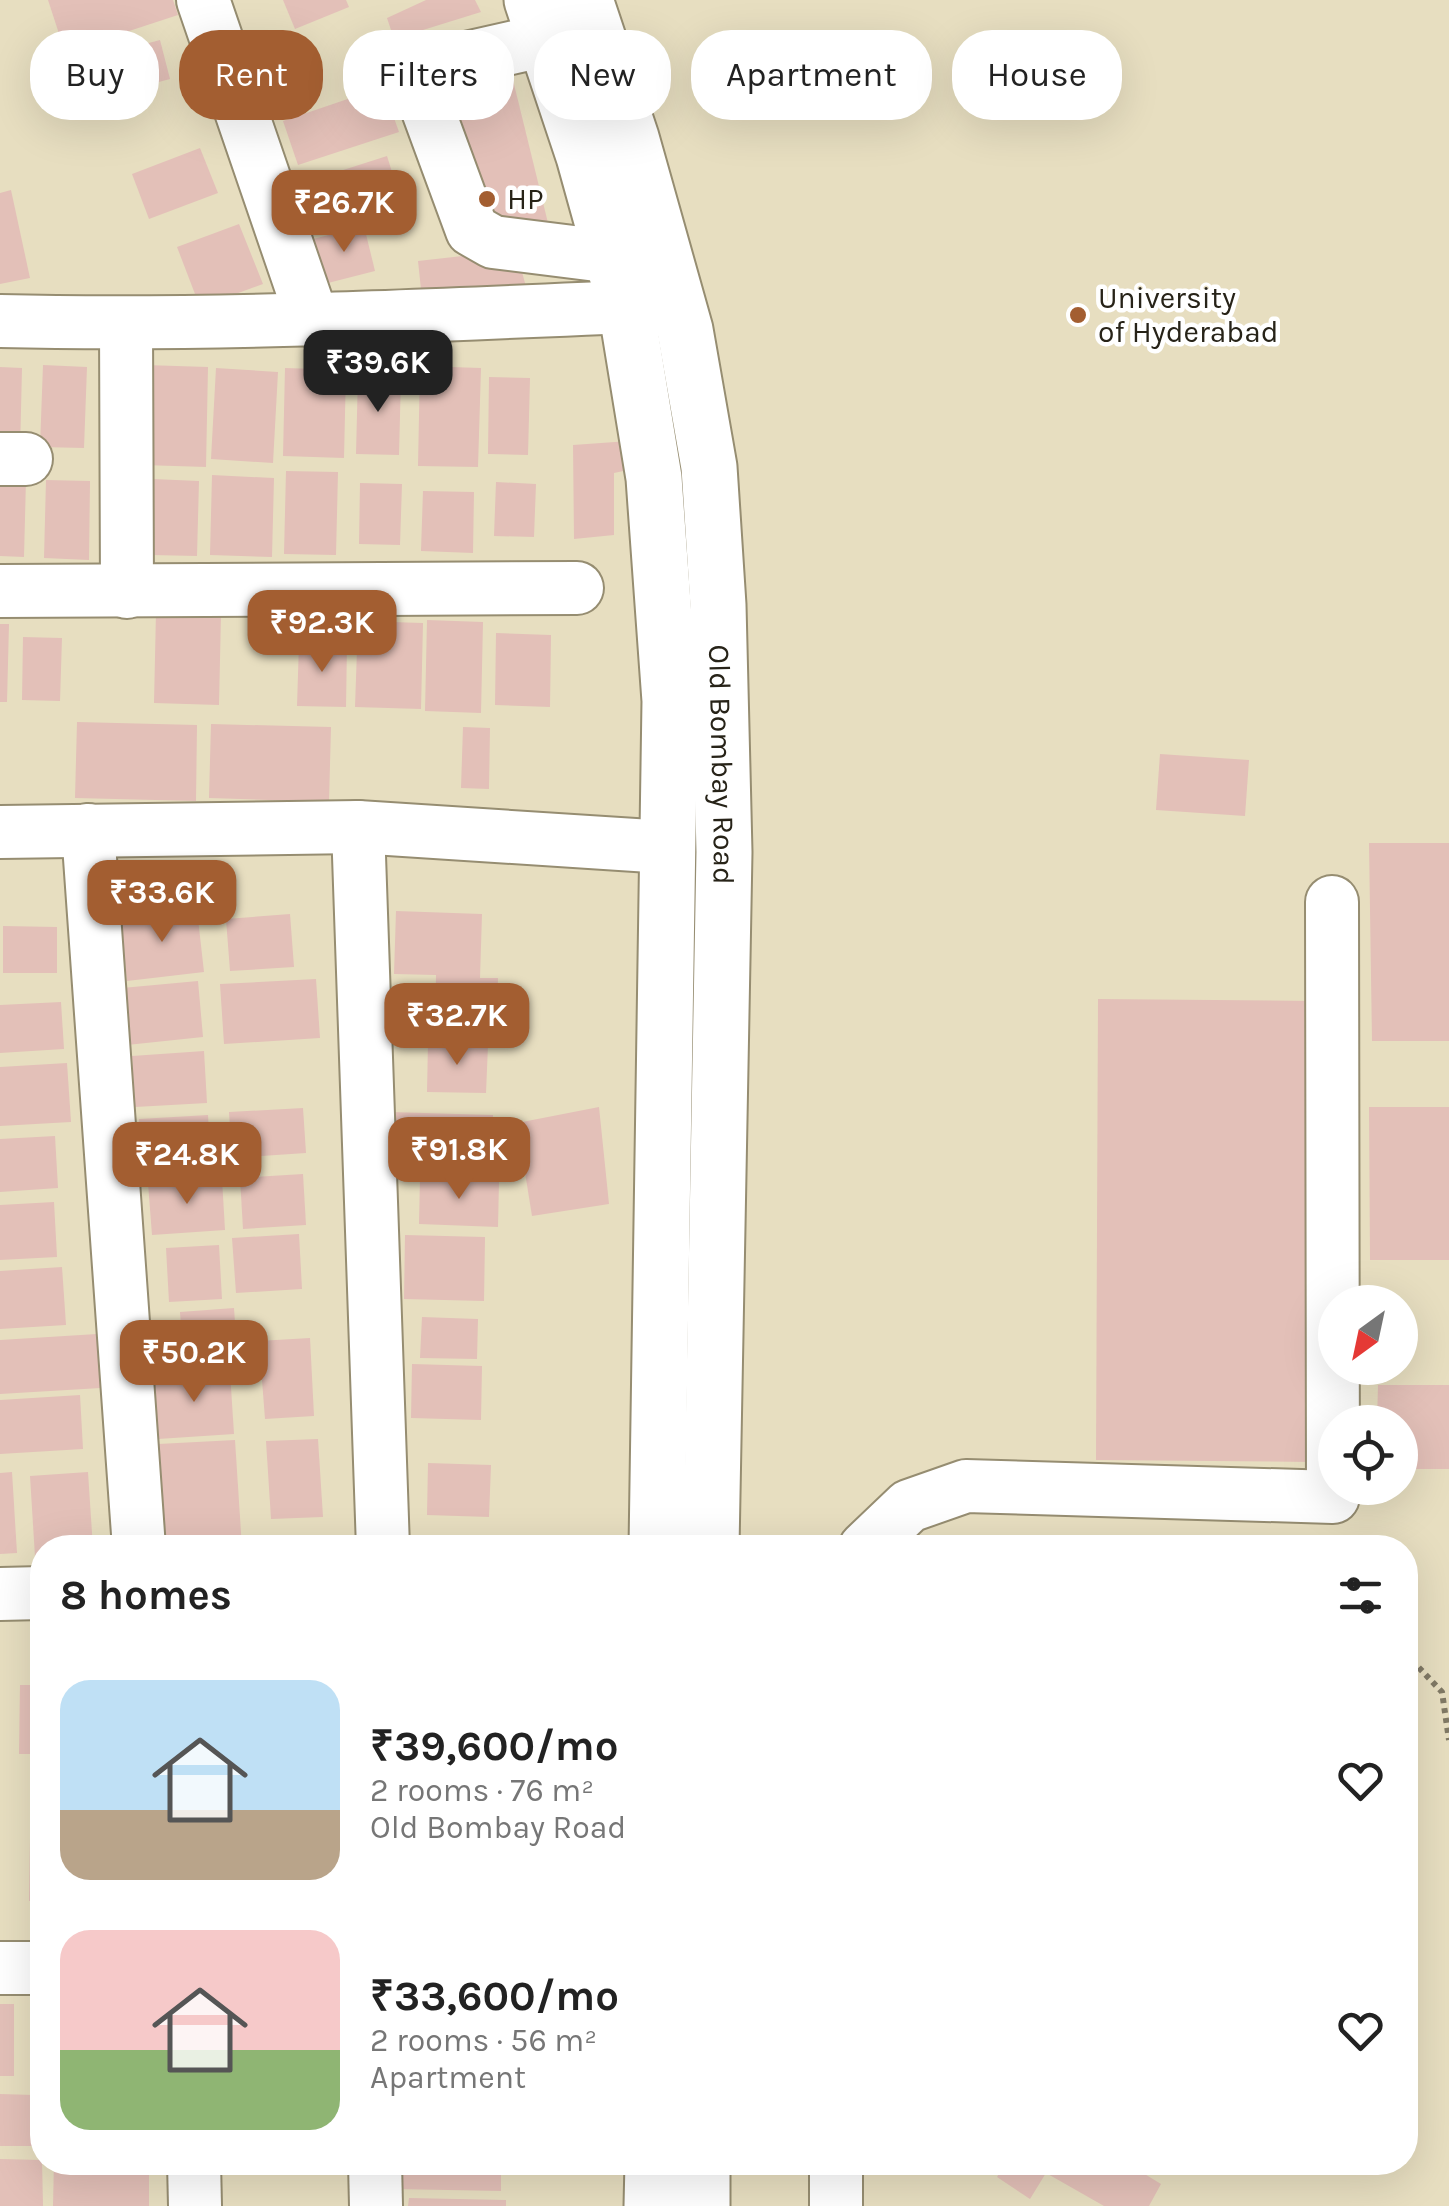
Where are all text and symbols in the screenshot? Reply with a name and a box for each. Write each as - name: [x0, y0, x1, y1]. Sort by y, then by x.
- chip: Buy: [30, 30, 159, 120]
- chip: Rent: [179, 30, 323, 120]
- chip: Filters: [343, 30, 514, 120]
- chip: New: [534, 30, 671, 120]
- chip: Apartment: [691, 30, 932, 120]
- chip: House: [952, 30, 1122, 120]
- pin: ₹26.7K: [263, 170, 425, 255]
- place label: HP: [507, 181, 544, 217]
- text: ₹26.7K: [294, 184, 394, 221]
- marker: HP: [476, 188, 498, 210]
- place label: University of Hyderabad: [1098, 280, 1278, 350]
- marker: University of Hyderabad: [1067, 304, 1089, 326]
- pin: ₹39.6K: [297, 330, 459, 415]
- text: ₹39.6K: [326, 344, 430, 381]
- pin: ₹92.3K: [241, 590, 403, 675]
- text: ₹92.3K: [270, 604, 374, 641]
- street label: Old Bombay Road: [701, 644, 742, 885]
- pin: ₹33.6K: [81, 860, 243, 945]
- text: ₹33.6K: [109, 874, 215, 911]
- pin: ₹32.7K: [376, 983, 538, 1068]
- text: ₹32.7K: [406, 997, 508, 1034]
- pin: ₹91.8K: [378, 1117, 540, 1202]
- pin: ₹24.8K: [106, 1122, 268, 1207]
- text: ₹91.8K: [410, 1131, 508, 1168]
- text: ₹24.8K: [134, 1136, 240, 1173]
- north arrow: [1318, 1285, 1418, 1385]
- map controls: [1318, 1285, 1418, 1505]
- pin: ₹50.2K: [113, 1320, 275, 1405]
- text: ₹50.2K: [142, 1334, 246, 1371]
- button: locate: [1318, 1405, 1418, 1505]
- icon: filters: [1333, 1568, 1388, 1623]
- text: 8 homes: [60, 1570, 232, 1620]
- icon: home: [140, 1720, 260, 1840]
- text: ₹39,600/mo: [370, 1721, 618, 1771]
- icon: heart: [1333, 1753, 1388, 1808]
- text: 2 rooms · 76 m²: [370, 1772, 594, 1809]
- text: Old Bombay Road: [370, 1809, 626, 1846]
- icon: home: [140, 1970, 260, 2090]
- text: ₹33,600/mo: [370, 1971, 619, 2021]
- icon: heart: [1333, 2003, 1388, 2058]
- text: 2 rooms · 56 m²: [370, 2022, 597, 2059]
- text: Apartment: [370, 2059, 526, 2096]

